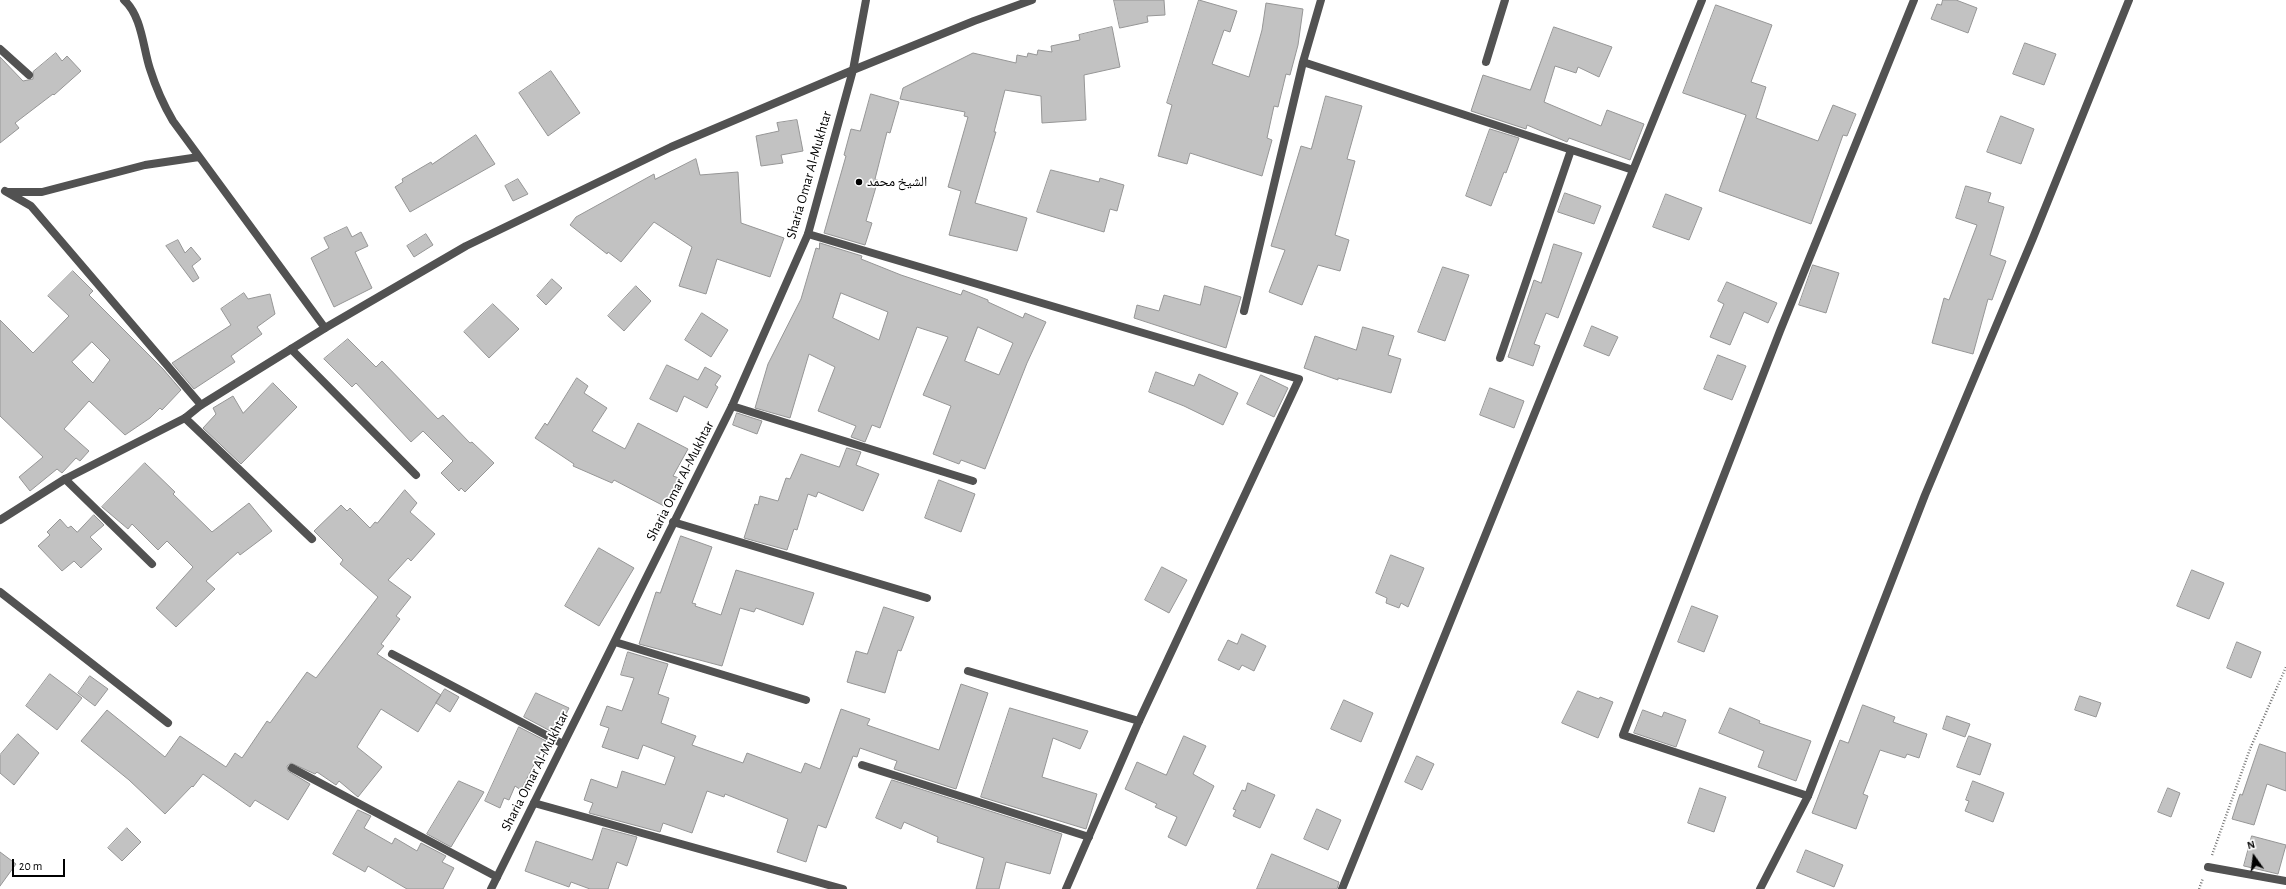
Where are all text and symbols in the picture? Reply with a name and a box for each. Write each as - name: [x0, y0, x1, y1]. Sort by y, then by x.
- street label: Sharia Omar Al-Mukhtar: [783, 109, 835, 241]
- place label: الشيخ محمد: [867, 174, 927, 190]
- marker: الشيخ محمد: [854, 177, 864, 187]
- street label: Sharia Omar Al-Mukhtar: [642, 418, 718, 544]
- street label: Sharia Omar Al-Mukhtar: [497, 708, 573, 834]
- north arrow: [2234, 837, 2274, 877]
- text: N: [2246, 839, 2256, 851]
- scale bar: [14, 851, 67, 877]
- text: 20 m: [19, 860, 42, 872]

